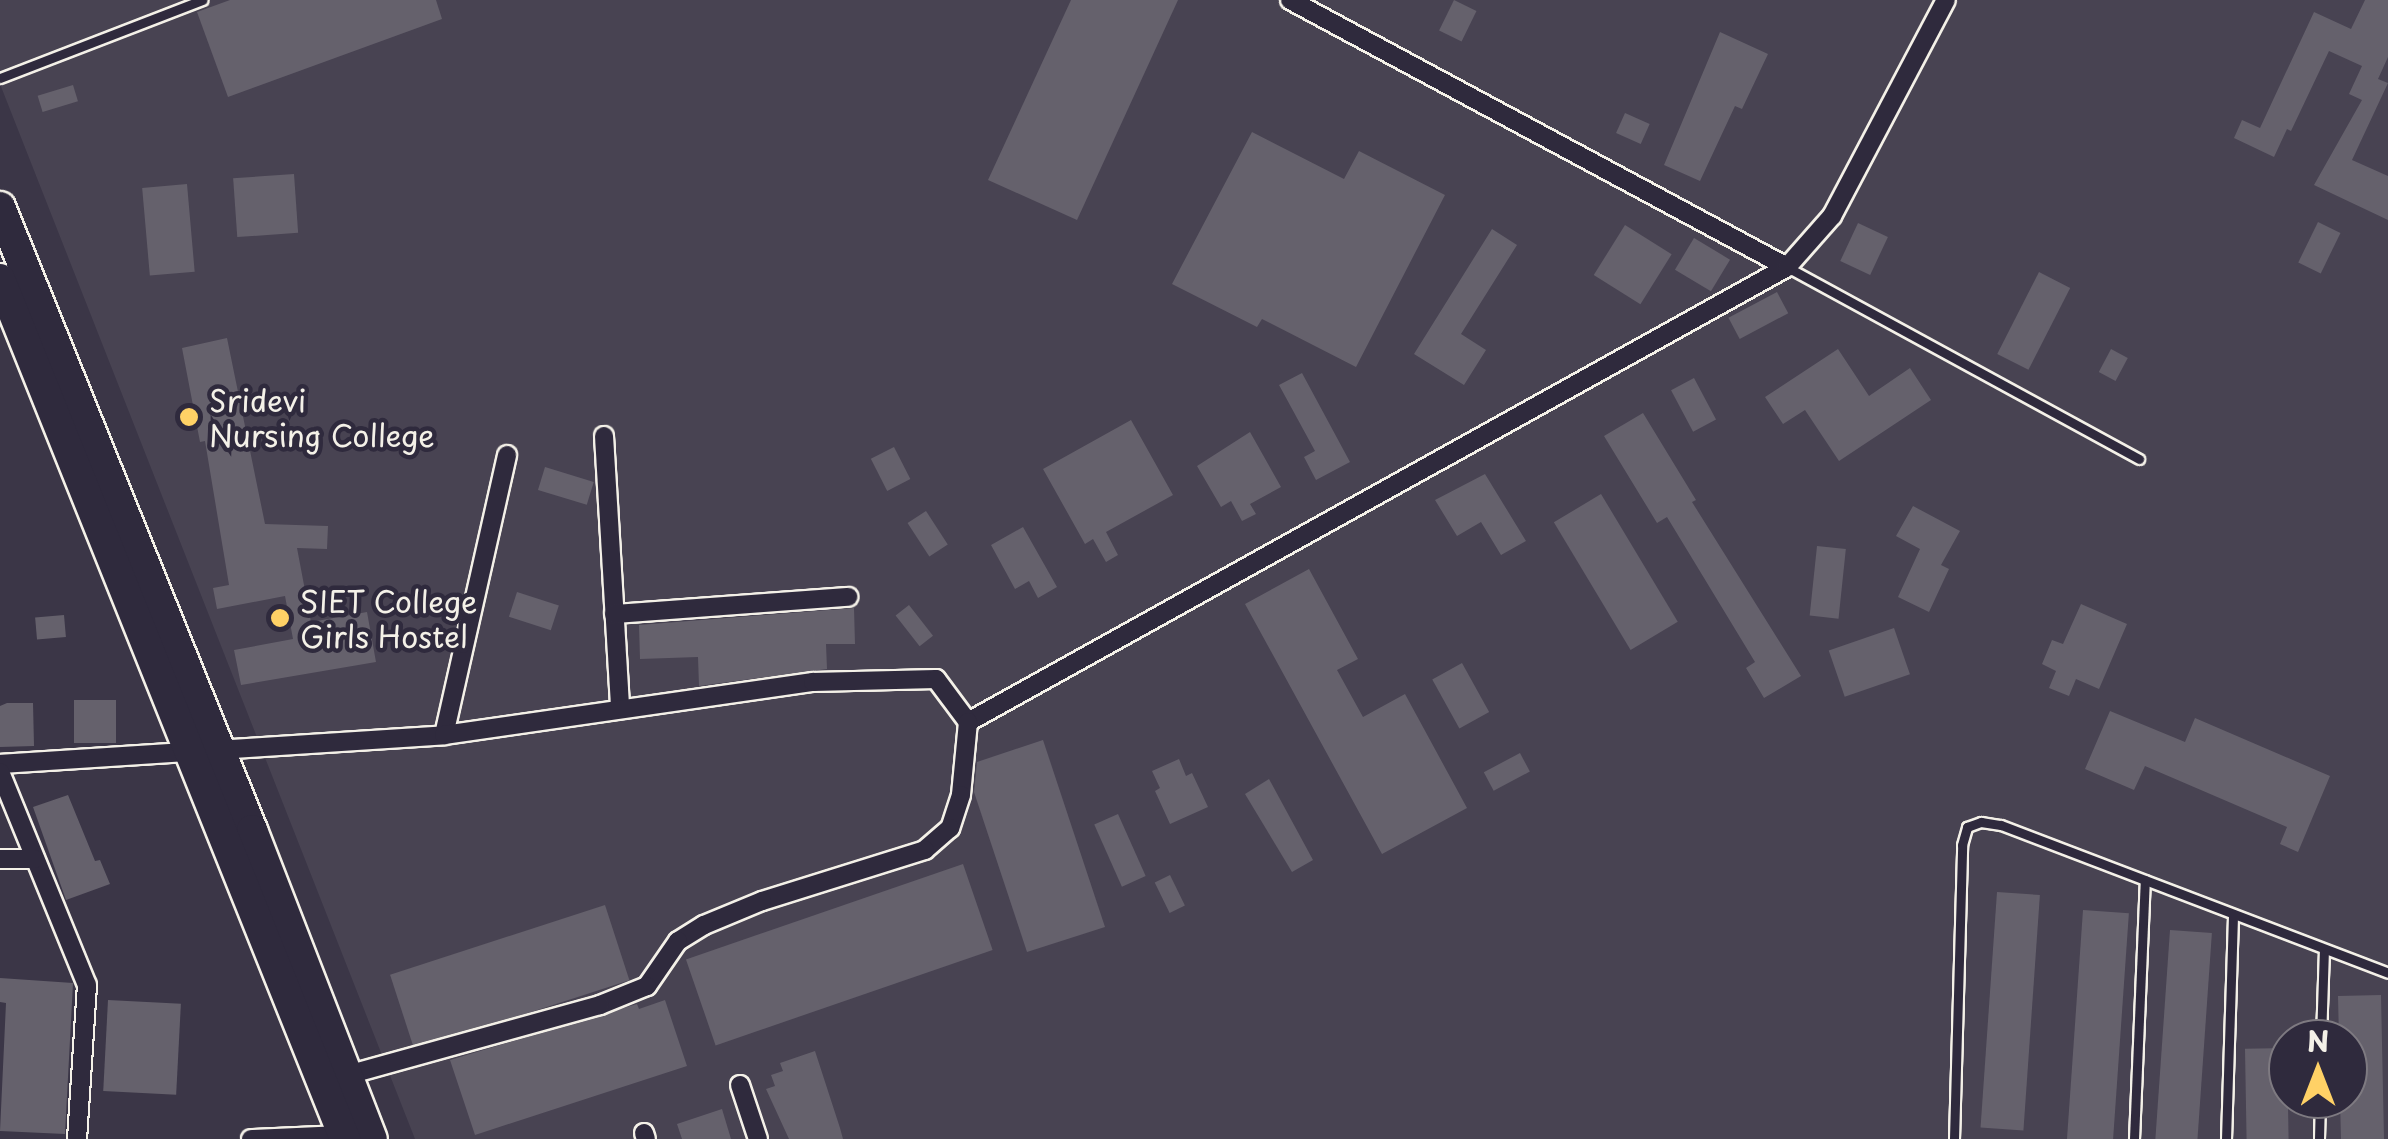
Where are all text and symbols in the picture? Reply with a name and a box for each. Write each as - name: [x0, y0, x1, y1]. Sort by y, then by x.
- place label: Sridevi Nursing College: [209, 382, 435, 452]
- marker: Sridevi Nursing College: [178, 406, 200, 428]
- place label: SIET College Girls Hostel: [300, 583, 481, 654]
- marker: SIET College Girls Hostel: [269, 607, 291, 629]
- north arrow: [2268, 1019, 2368, 1119]
- text: N: [2307, 1019, 2329, 1062]

